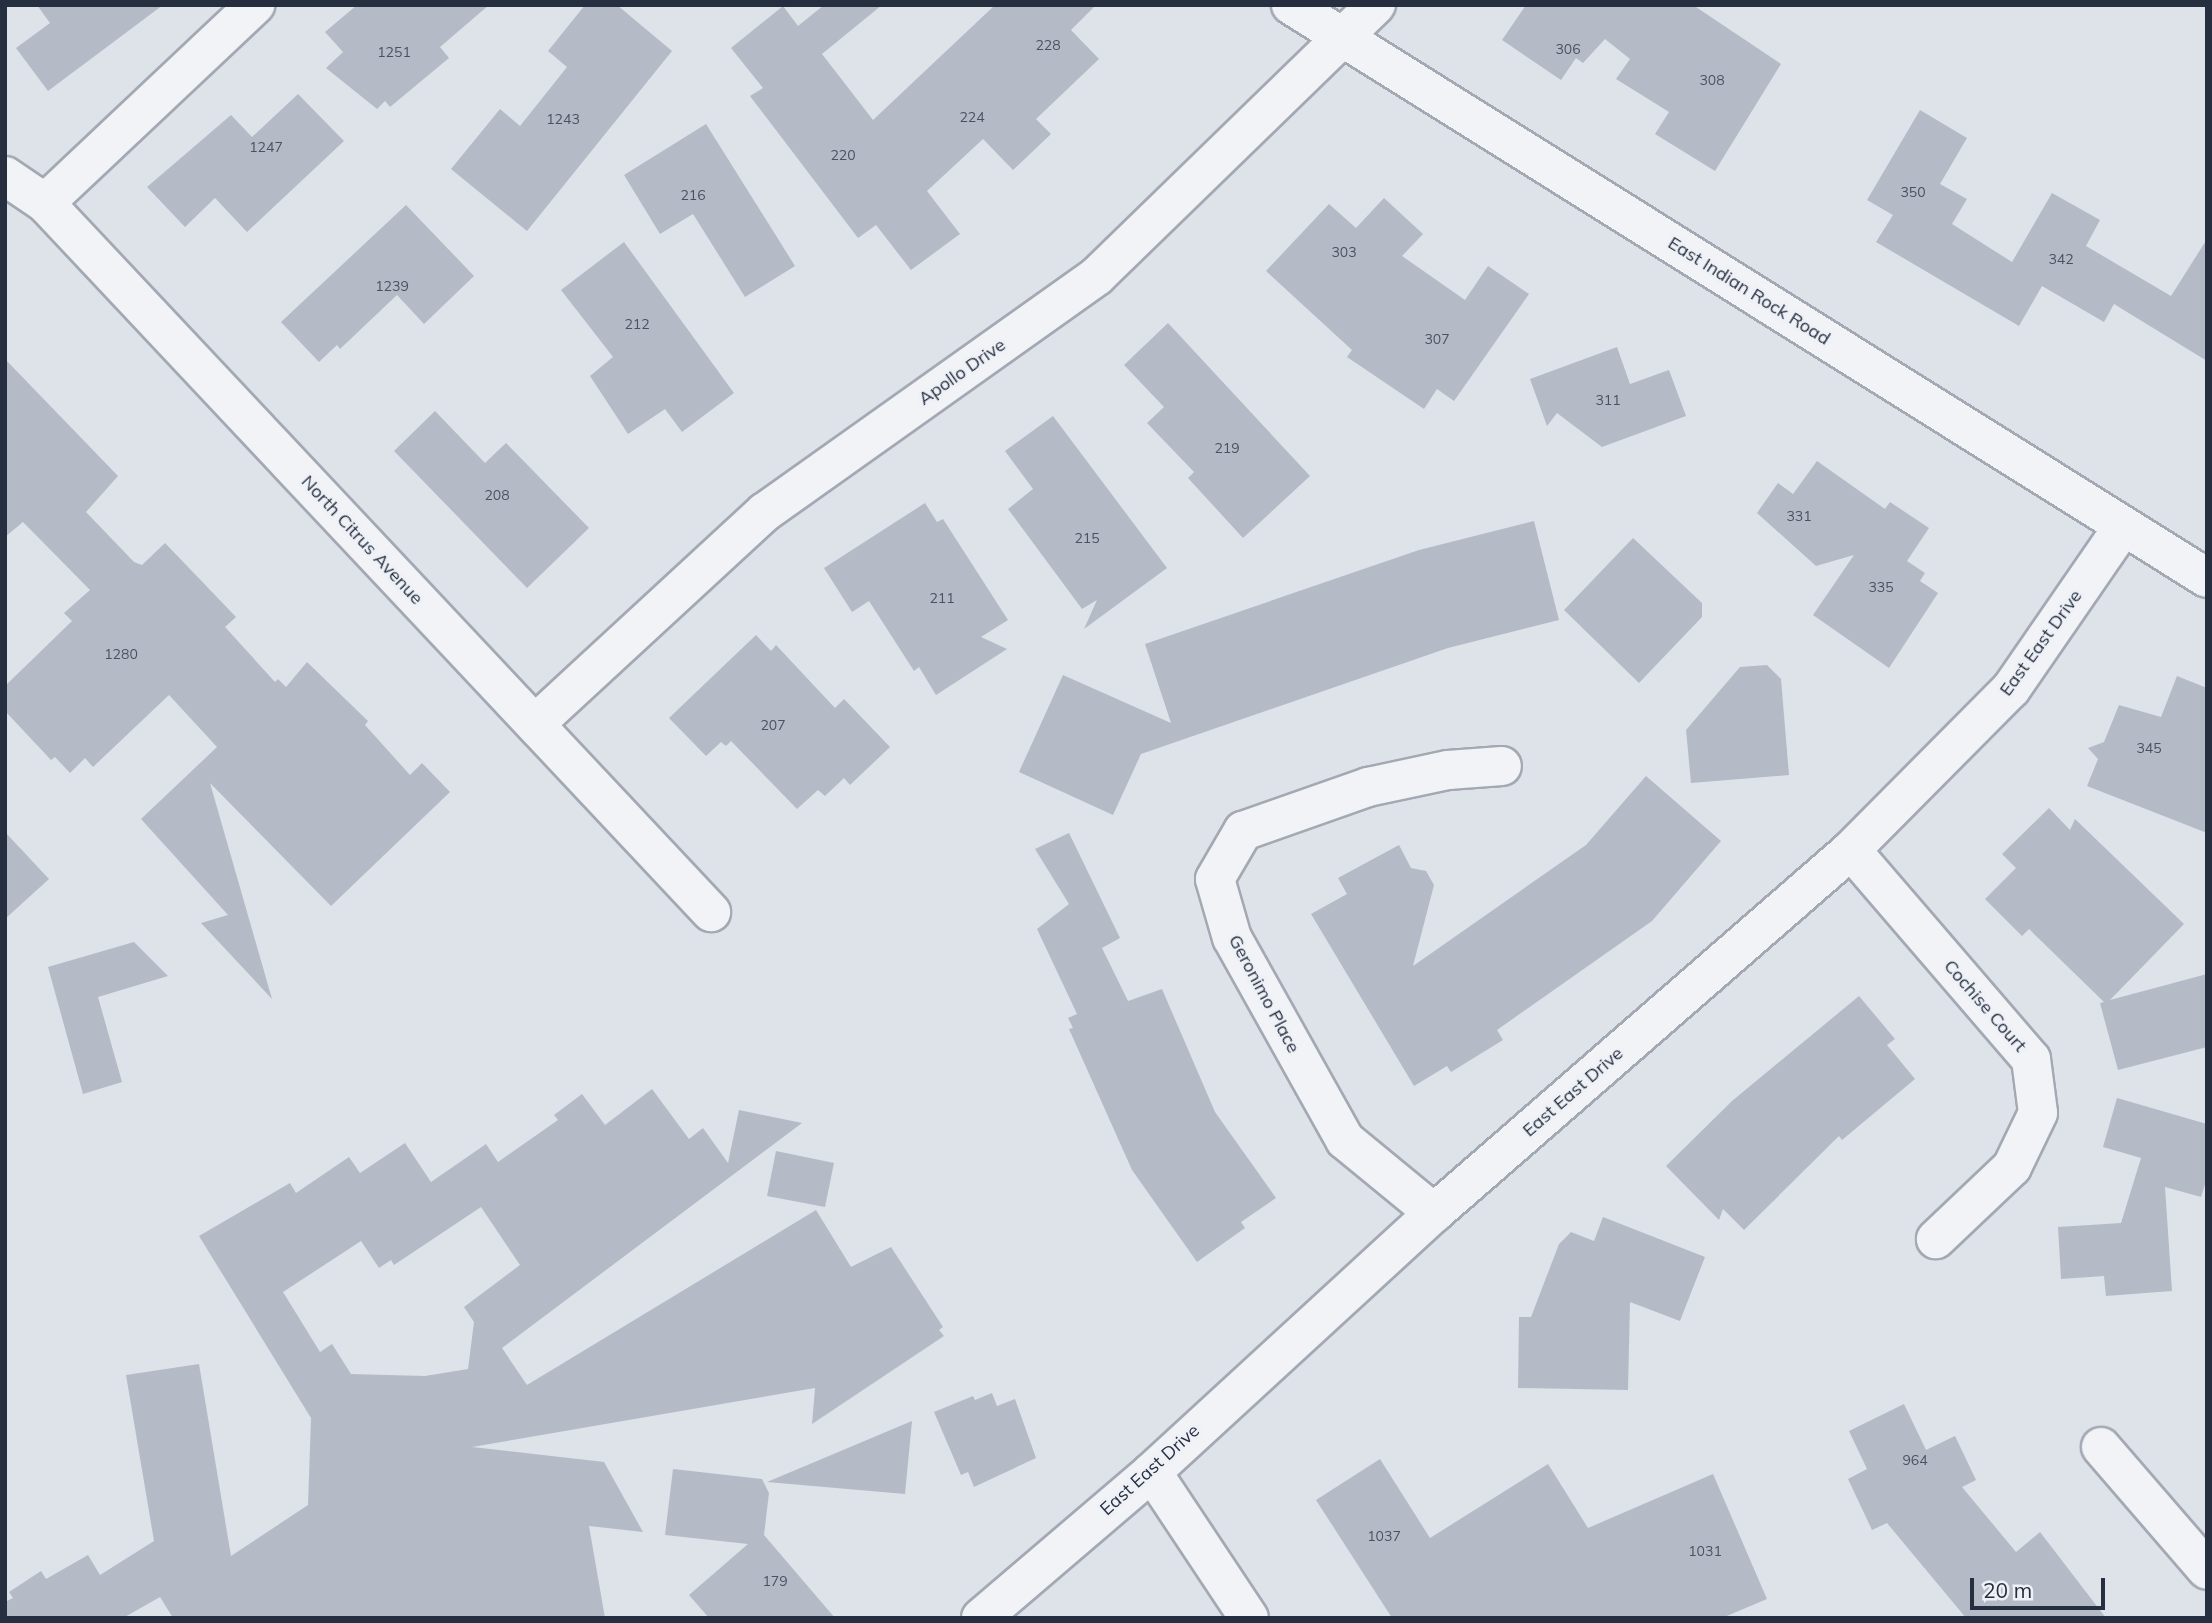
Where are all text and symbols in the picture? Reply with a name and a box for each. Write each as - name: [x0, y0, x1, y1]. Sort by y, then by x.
- house number: 228: [1035, 37, 1061, 53]
- house number: 306: [1555, 41, 1581, 57]
- house number: 1251: [377, 44, 411, 60]
- house number: 308: [1699, 72, 1725, 88]
- house number: 224: [959, 109, 985, 125]
- house number: 1243: [546, 111, 580, 127]
- house number: 1247: [249, 139, 283, 155]
- house number: 220: [830, 147, 856, 163]
- house number: 350: [1900, 184, 1926, 200]
- house number: 216: [680, 187, 706, 203]
- street label: East Indian Rock Road: [1664, 232, 1834, 350]
- house number: 303: [1331, 244, 1357, 260]
- house number: 342: [2048, 251, 2074, 267]
- house number: 1239: [375, 278, 409, 294]
- house number: 212: [624, 316, 650, 332]
- house number: 307: [1424, 331, 1450, 347]
- street label: Apollo Drive: [914, 334, 1010, 410]
- house number: 311: [1595, 392, 1621, 408]
- house number: 219: [1214, 440, 1240, 456]
- street label: North Citrus Avenue: [297, 471, 427, 609]
- house number: 208: [484, 487, 510, 503]
- house number: 331: [1786, 508, 1812, 524]
- house number: 215: [1074, 530, 1100, 546]
- house number: 335: [1868, 579, 1894, 595]
- street label: East East Drive: [1995, 586, 2087, 700]
- house number: 211: [929, 590, 955, 606]
- house number: 1280: [104, 646, 138, 662]
- house number: 207: [760, 717, 786, 733]
- house number: 345: [2136, 740, 2162, 756]
- street label: Geronimo Place: [1224, 931, 1304, 1057]
- street label: Cochise Court: [1939, 956, 2031, 1056]
- street label: East East Drive: [1519, 1043, 1627, 1141]
- street label: East East Drive: [1096, 1420, 1204, 1520]
- house number: 964: [1902, 1452, 1928, 1468]
- house number: 1037: [1367, 1528, 1401, 1544]
- house number: 1031: [1688, 1543, 1722, 1559]
- scale bar: [1974, 1564, 2109, 1608]
- house number: 179: [762, 1573, 788, 1589]
- text: 20 m: [1983, 1577, 2032, 1603]

